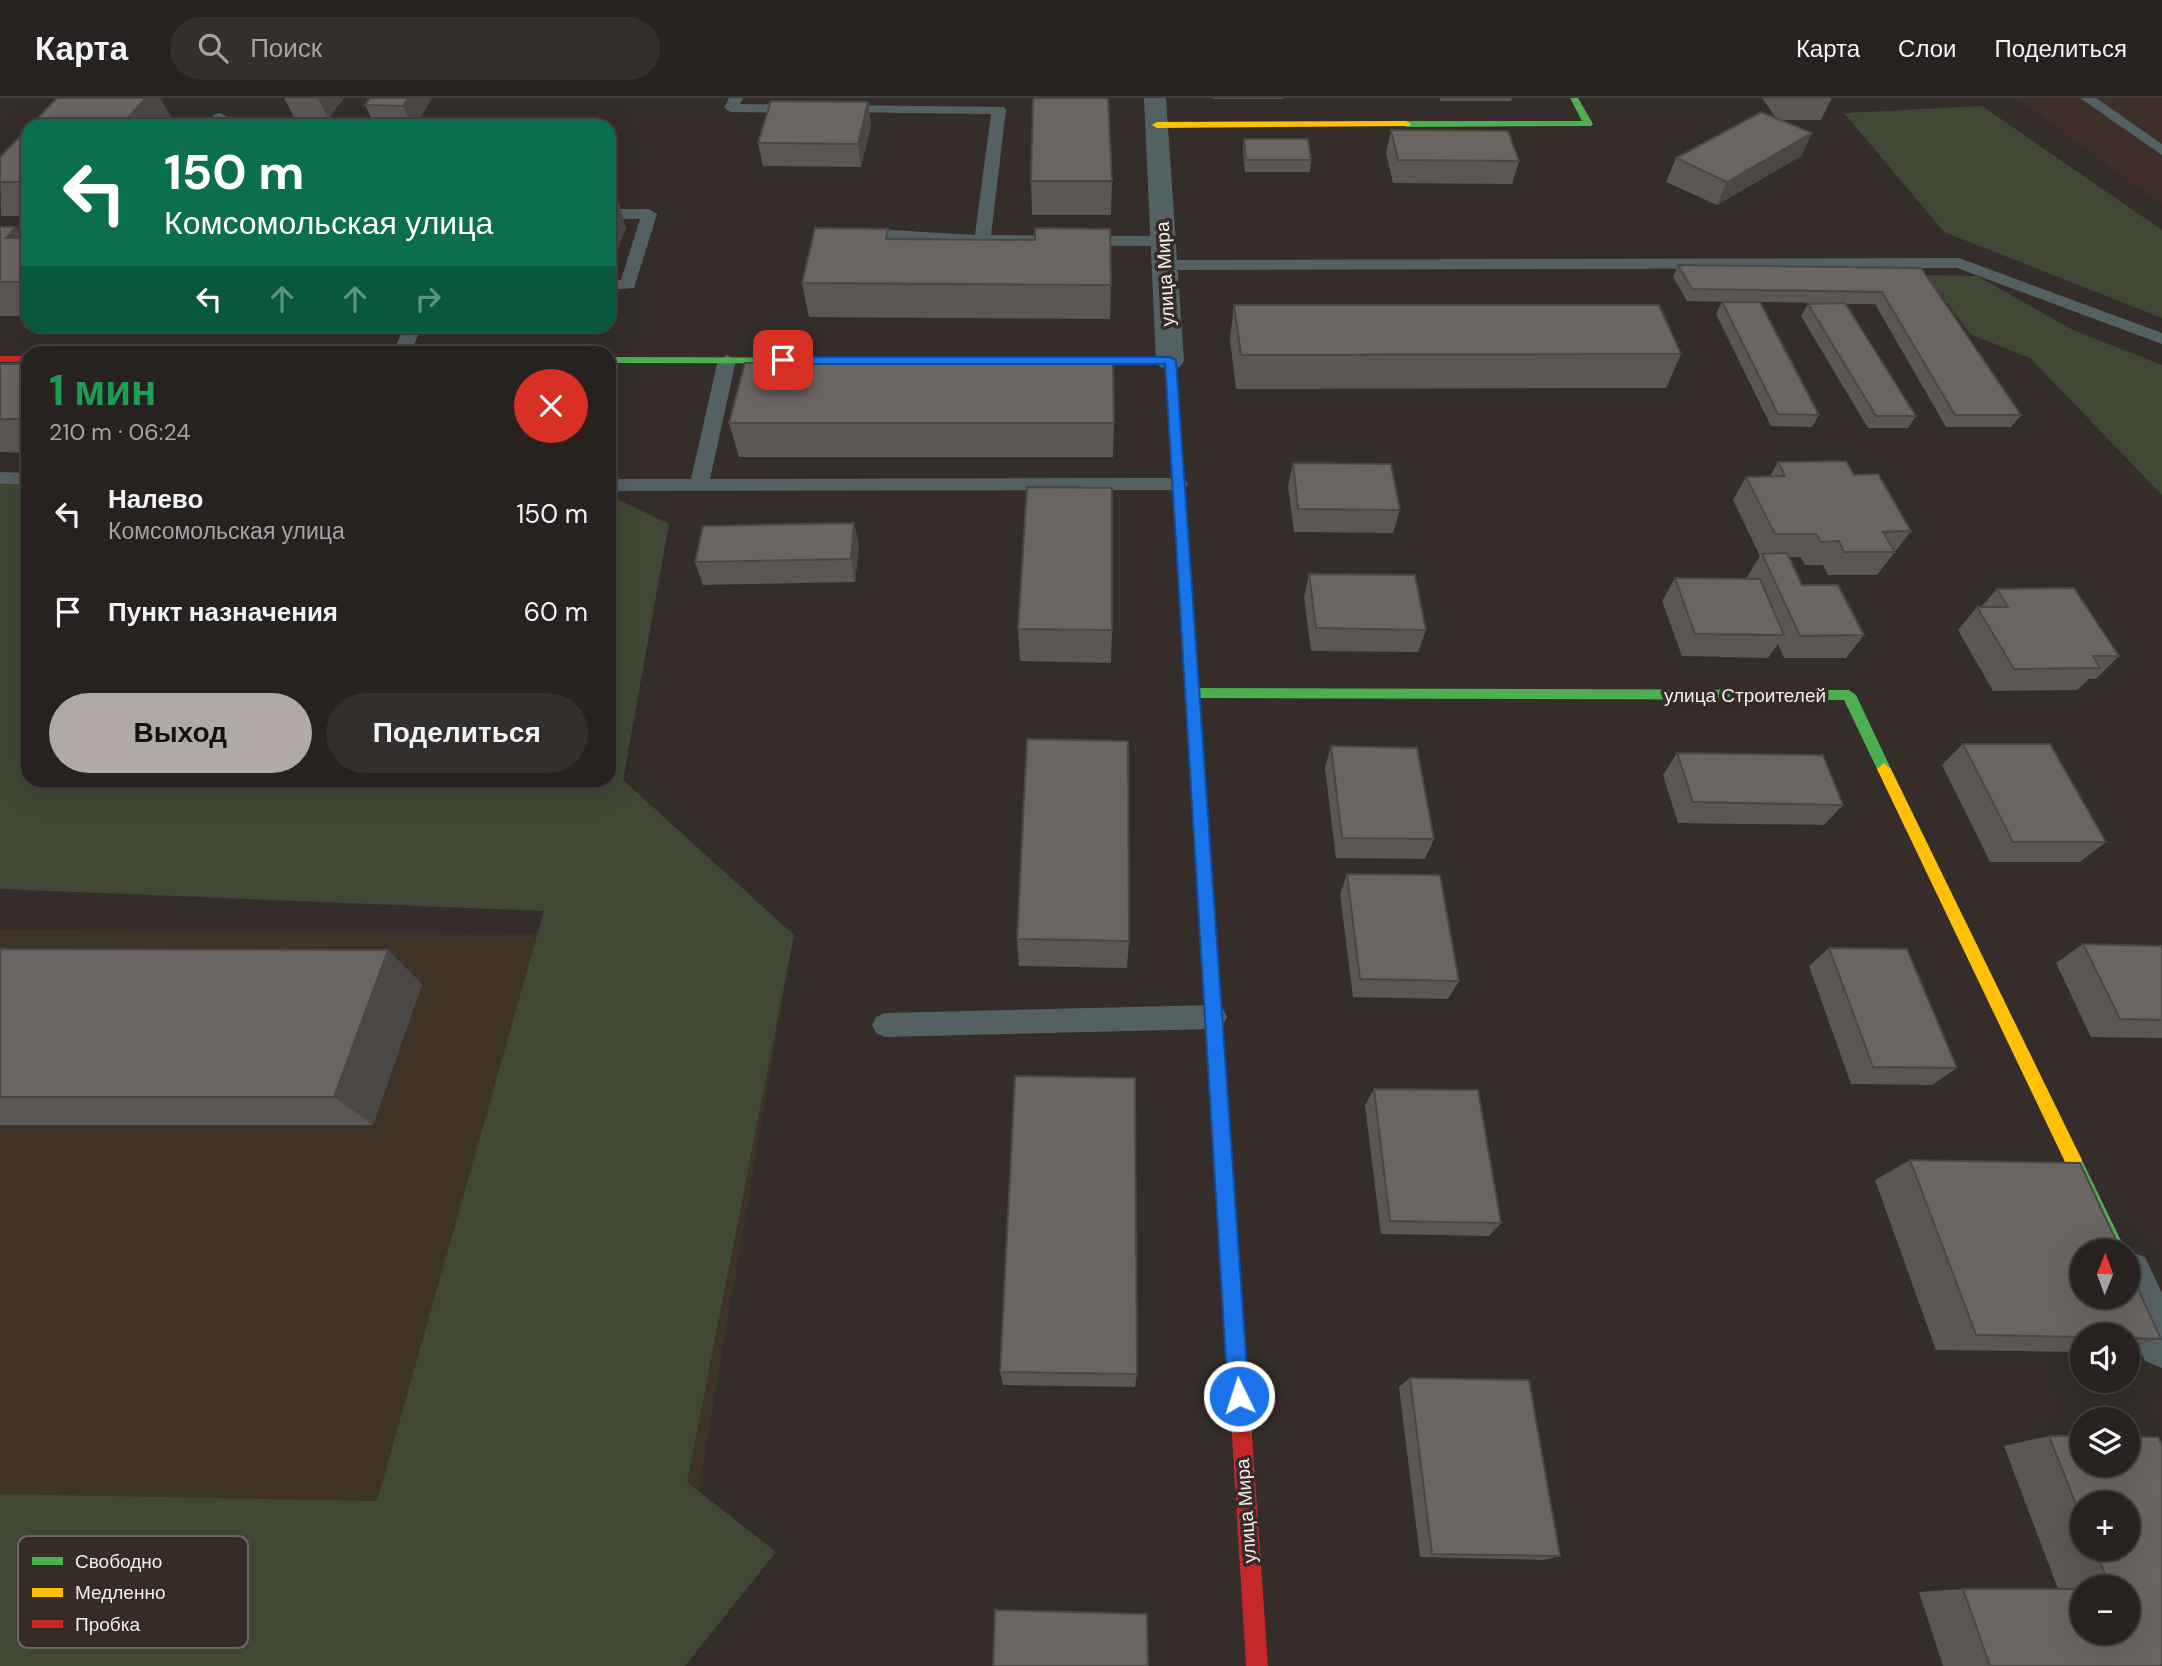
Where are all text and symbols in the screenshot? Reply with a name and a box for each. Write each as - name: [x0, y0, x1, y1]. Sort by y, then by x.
- search box: [170, 17, 660, 80]
- text: Карта: [35, 27, 128, 70]
- icon: search: [194, 29, 232, 67]
- text: Поиск: [250, 31, 322, 65]
- text: Карта: [1796, 33, 1860, 64]
- text: Слои: [1898, 33, 1956, 64]
- text: Поделиться: [1994, 33, 2127, 64]
- text: 150 m: [164, 140, 304, 204]
- icon: left: [49, 147, 140, 238]
- text: Комсомольская улица: [164, 202, 493, 244]
- street label: улица Мира: [1150, 221, 1180, 327]
- icon: left: [190, 280, 228, 318]
- icon: ahead: [263, 280, 301, 318]
- icon: ahead: [336, 280, 374, 318]
- icon: right: [409, 280, 447, 318]
- pin: [753, 330, 813, 390]
- icon: arrive: [764, 341, 802, 379]
- text: 1 мин: [49, 363, 156, 418]
- button: close: [514, 369, 588, 443]
- text: 210 m · 06:24: [49, 417, 190, 447]
- text: Налево: [108, 482, 203, 516]
- icon: left: [49, 495, 87, 533]
- text: 150 m: [516, 497, 588, 531]
- text: Комсомольская улица: [108, 516, 345, 546]
- icon: arrive: [49, 593, 87, 631]
- text: Пункт назначения: [108, 595, 338, 629]
- text: 60 m: [524, 595, 588, 629]
- street label: улица Строителей: [1664, 683, 1826, 708]
- button: Выход: [49, 693, 312, 773]
- button: Поделиться: [326, 693, 588, 773]
- north arrow: [2070, 1239, 2140, 1309]
- map controls: [2070, 1239, 2140, 1645]
- button: sound: [2070, 1323, 2140, 1393]
- position arrow: [1202, 1359, 1276, 1433]
- button: layers: [2070, 1407, 2140, 1477]
- street label: улица Мира: [1230, 1457, 1262, 1564]
- button: +: [2070, 1491, 2140, 1561]
- legend: [18, 1536, 248, 1648]
- text: Свободно: [75, 1549, 162, 1574]
- button: −: [2070, 1575, 2140, 1645]
- text: Медленно: [75, 1580, 165, 1605]
- text: Пробка: [75, 1612, 140, 1637]

